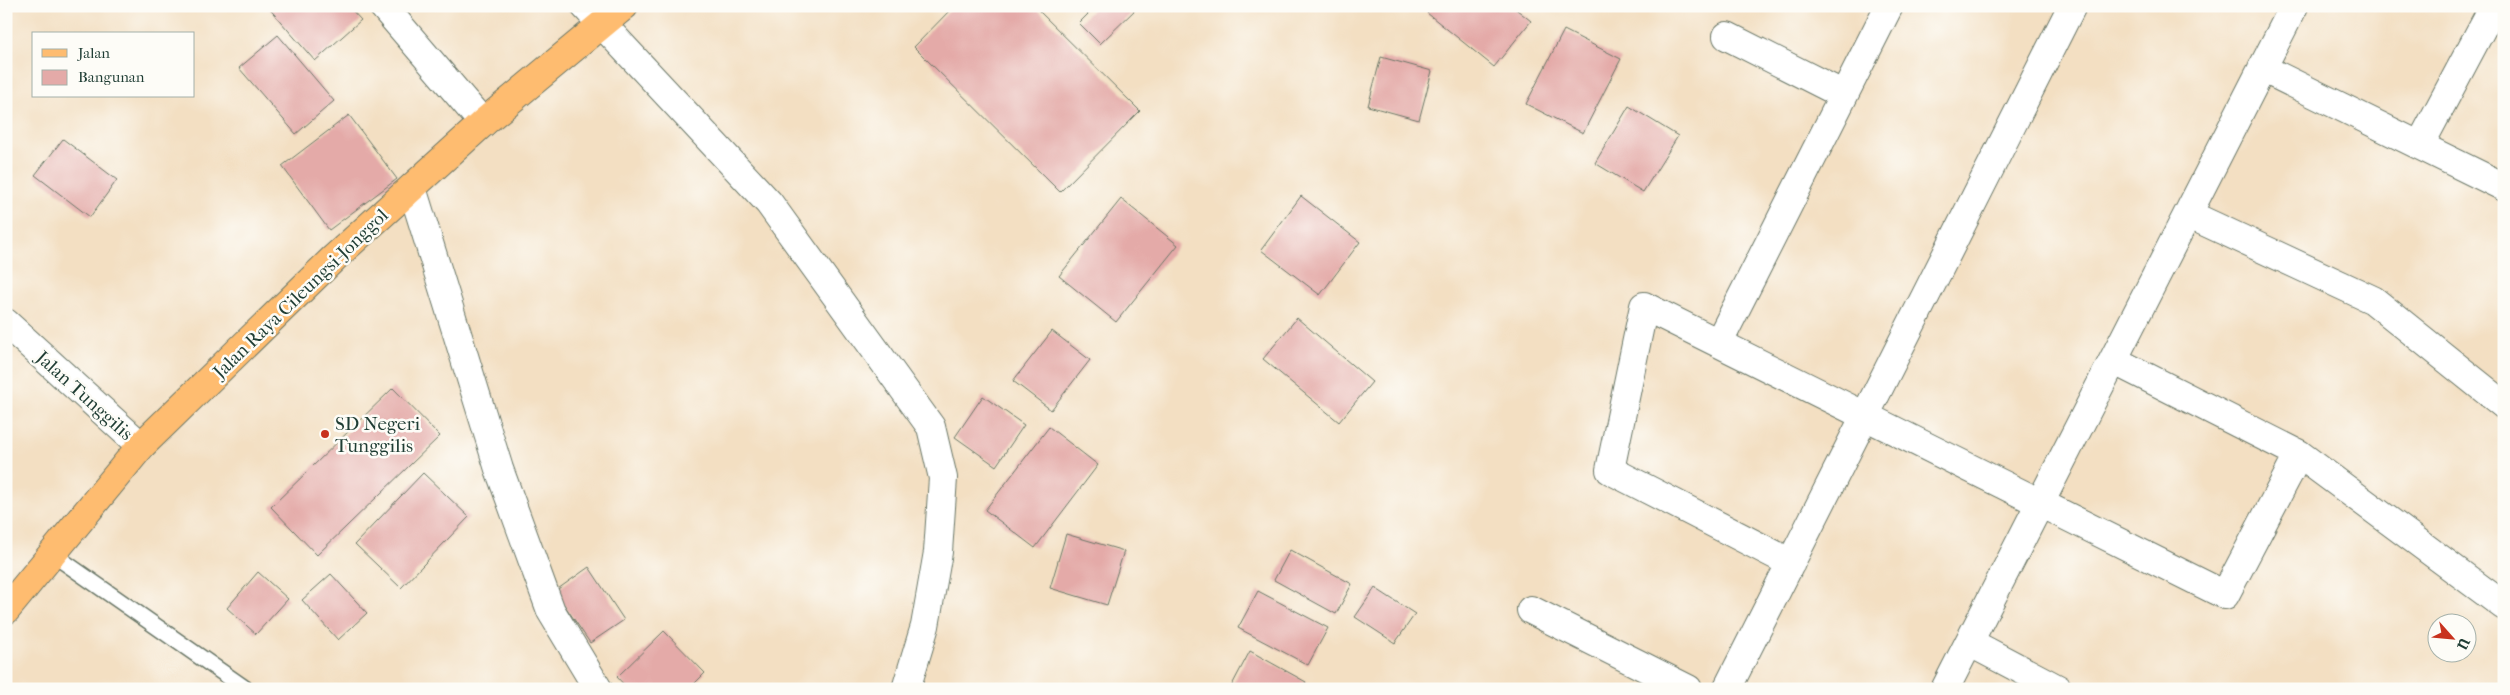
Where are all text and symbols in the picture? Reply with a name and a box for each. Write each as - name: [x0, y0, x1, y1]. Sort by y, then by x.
- legend: [32, 32, 195, 98]
- text: Jalan: [77, 44, 110, 62]
- text: Bangunan: [78, 68, 145, 86]
- street label: Jalan Raya Cileungsi-Jonggol: [207, 204, 393, 384]
- street label: Jalan Tunggilis: [30, 345, 137, 445]
- place label: SD Negeri Tunggilis: [335, 413, 420, 457]
- marker: SD Negeri Tunggilis: [319, 428, 331, 440]
- north arrow: [2428, 612, 2478, 662]
- text: U: [2453, 634, 2474, 652]

